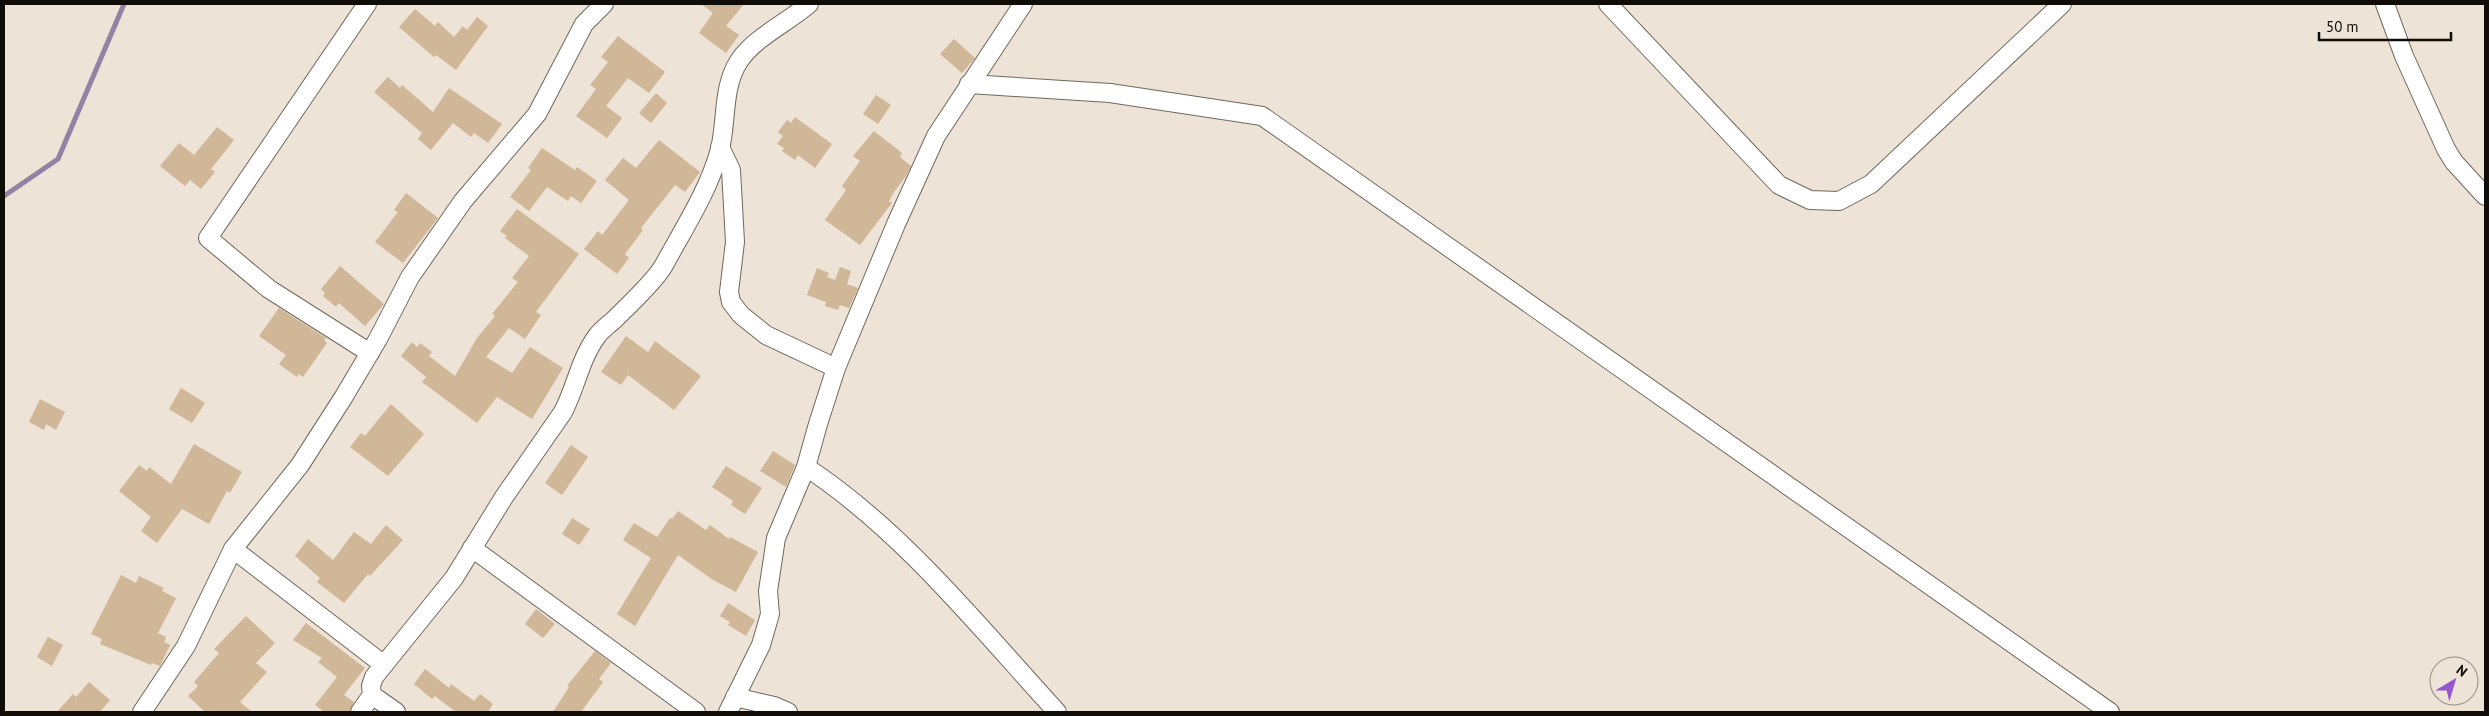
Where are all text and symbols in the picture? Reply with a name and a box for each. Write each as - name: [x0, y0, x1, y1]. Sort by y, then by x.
- scale bar: [2319, 10, 2452, 42]
- text: 50 m: [2326, 17, 2359, 36]
- north arrow: [2429, 656, 2479, 706]
- text: N: [2453, 661, 2471, 681]

